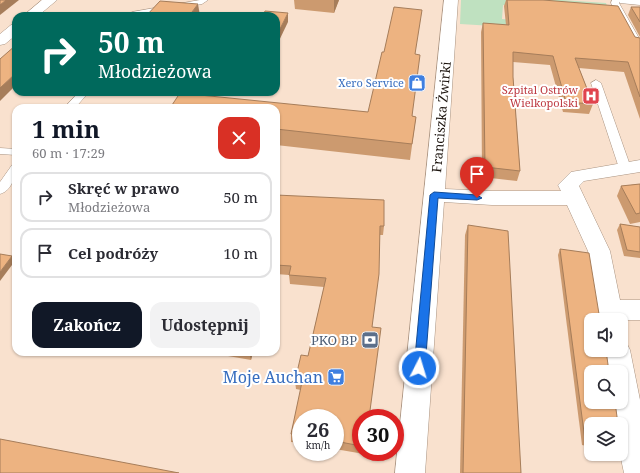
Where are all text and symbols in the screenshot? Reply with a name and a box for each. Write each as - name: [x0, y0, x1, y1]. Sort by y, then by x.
- text: 50 m: [98, 23, 165, 61]
- icon: right: [32, 28, 84, 80]
- text: Młodzieżowa: [98, 59, 212, 83]
- street label: Franciszka Żwirki: [427, 61, 455, 173]
- shop icon: Xero Service: [407, 73, 427, 93]
- place label: Xero Service: [338, 75, 404, 90]
- place label: Szpital Ostrów Wielkopolski: [502, 82, 579, 110]
- hospital icon: Szpital Ostrów Wielkopolski: [581, 86, 601, 106]
- text: 1 min: [32, 112, 100, 145]
- button: close: [218, 117, 260, 159]
- text: 60 m · 17:29: [32, 144, 105, 162]
- pin: [460, 157, 494, 198]
- icon: arrive: [466, 163, 488, 185]
- text: Skręć w prawo: [68, 178, 179, 198]
- icon: right: [34, 186, 56, 208]
- text: 50 m: [223, 187, 258, 207]
- text: Młodzieżowa: [68, 198, 150, 216]
- icon: arrive: [34, 242, 56, 264]
- text: Cel podróży: [68, 243, 158, 263]
- text: 10 m: [223, 243, 258, 263]
- button: Zakończ: [32, 302, 142, 348]
- button: Udostępnij: [150, 302, 260, 348]
- map controls: [584, 313, 628, 461]
- button: sound: [584, 313, 628, 357]
- bank icon: PKO BP: [360, 330, 380, 350]
- place label: PKO BP: [311, 331, 357, 349]
- position arrow: [398, 347, 440, 389]
- button: search: [584, 365, 628, 409]
- place label: Moje Auchan: [223, 366, 323, 388]
- supermarket icon: Moje Auchan: [326, 367, 346, 387]
- speed limit sign: 30: [352, 409, 404, 461]
- text: 26: [307, 416, 329, 443]
- button: layers: [584, 417, 628, 461]
- text: km/h: [306, 438, 330, 452]

